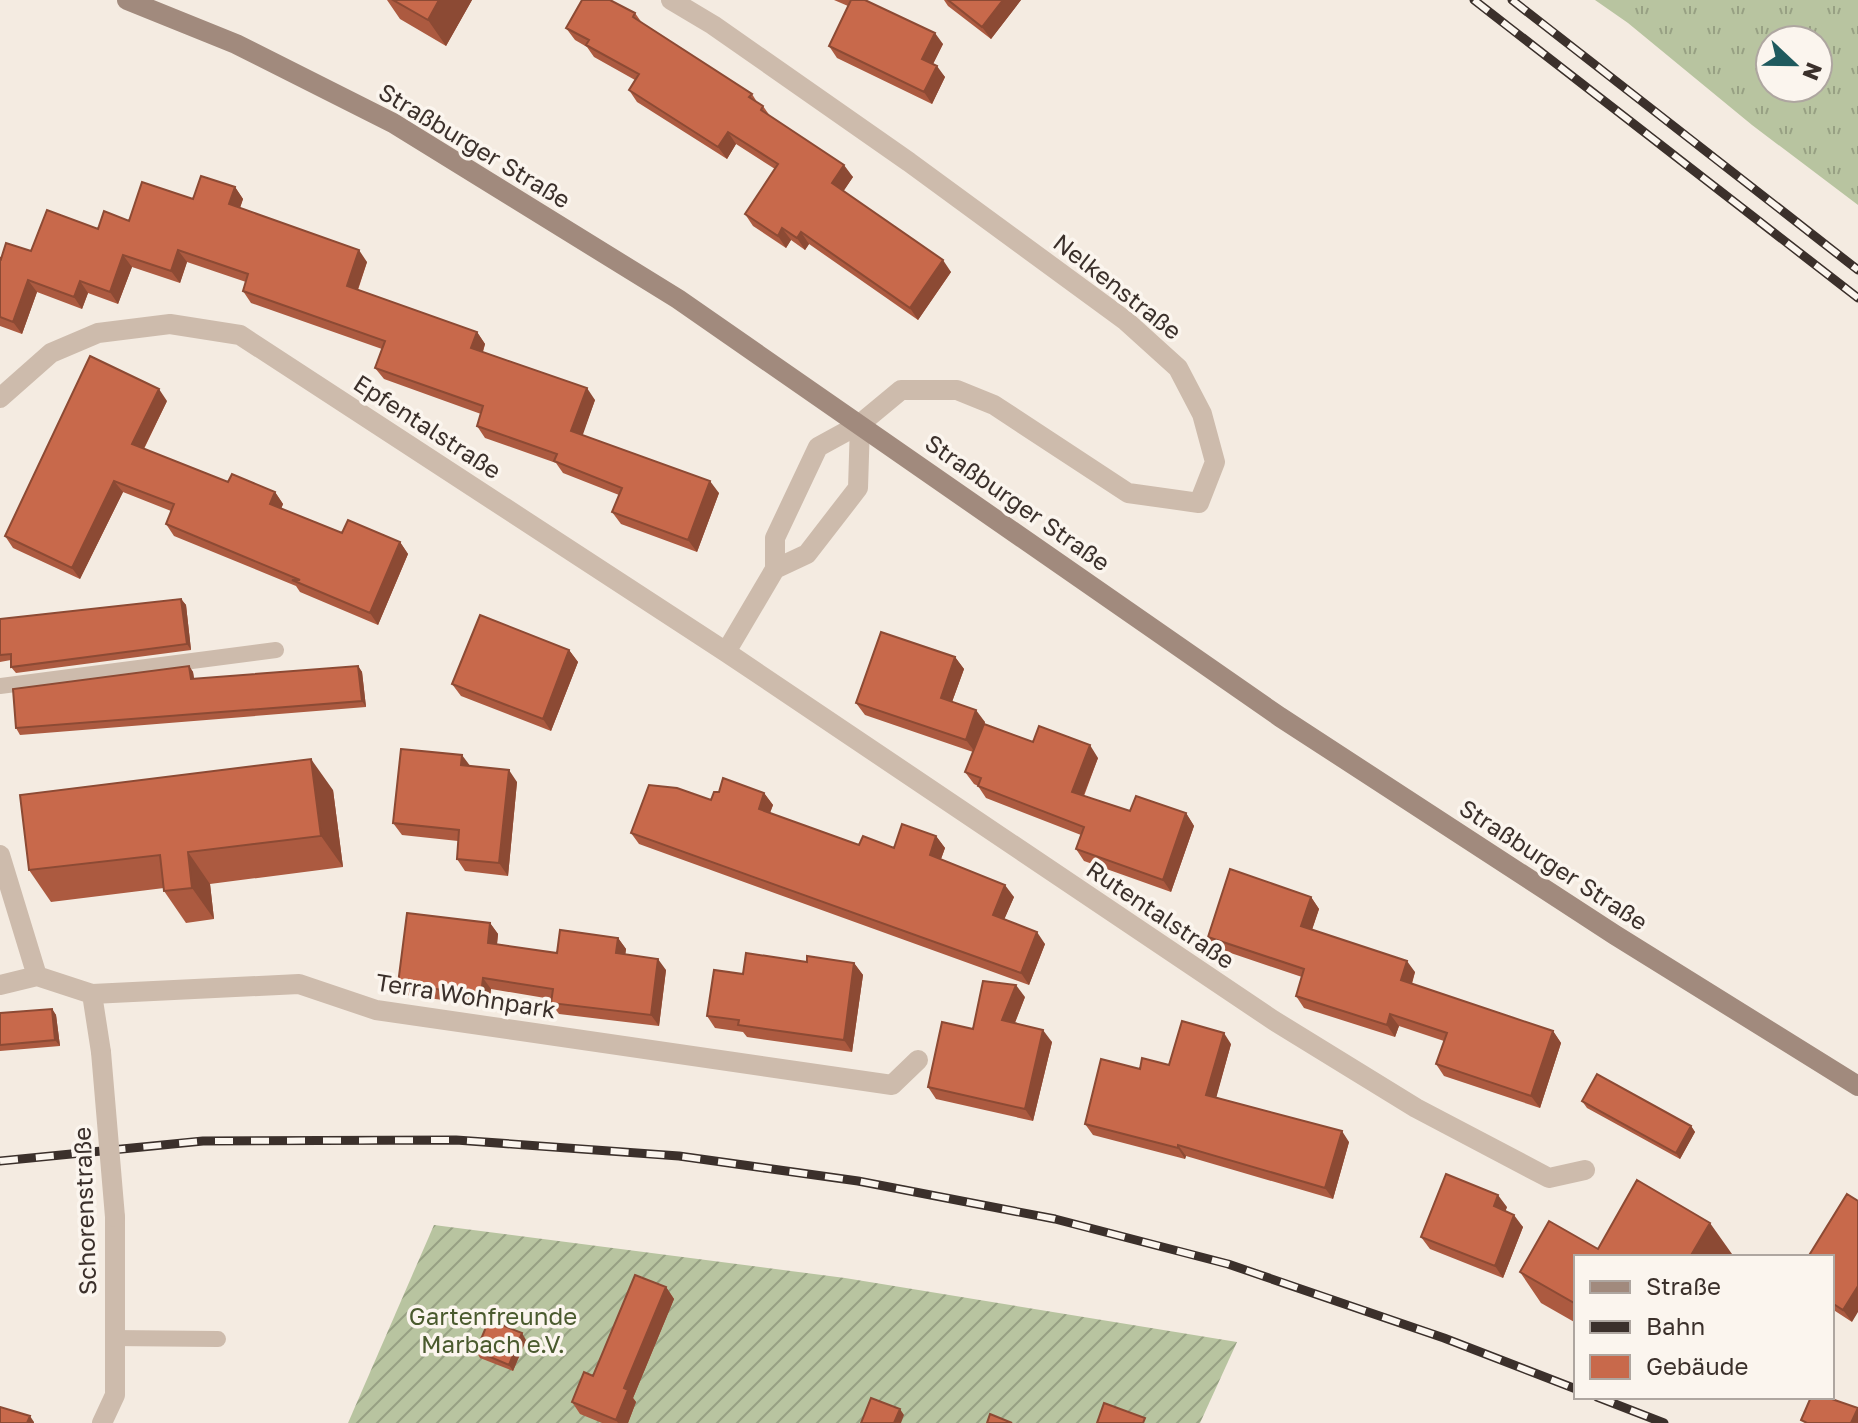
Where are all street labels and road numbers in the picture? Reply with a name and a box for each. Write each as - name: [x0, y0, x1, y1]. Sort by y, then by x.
- street label: Straßburger Straße: [374, 76, 576, 214]
- street label: Nelkenstraße: [1048, 227, 1188, 345]
- street label: Epfentalstraße: [349, 368, 507, 484]
- street label: Straßburger Straße: [920, 427, 1116, 577]
- street label: Straßburger Straße: [1454, 792, 1654, 936]
- street label: Rutentalstraße: [1082, 854, 1240, 974]
- street label: Terra Wohnpark: [374, 966, 558, 1024]
- street label: Schorenstraße: [67, 1126, 101, 1296]

